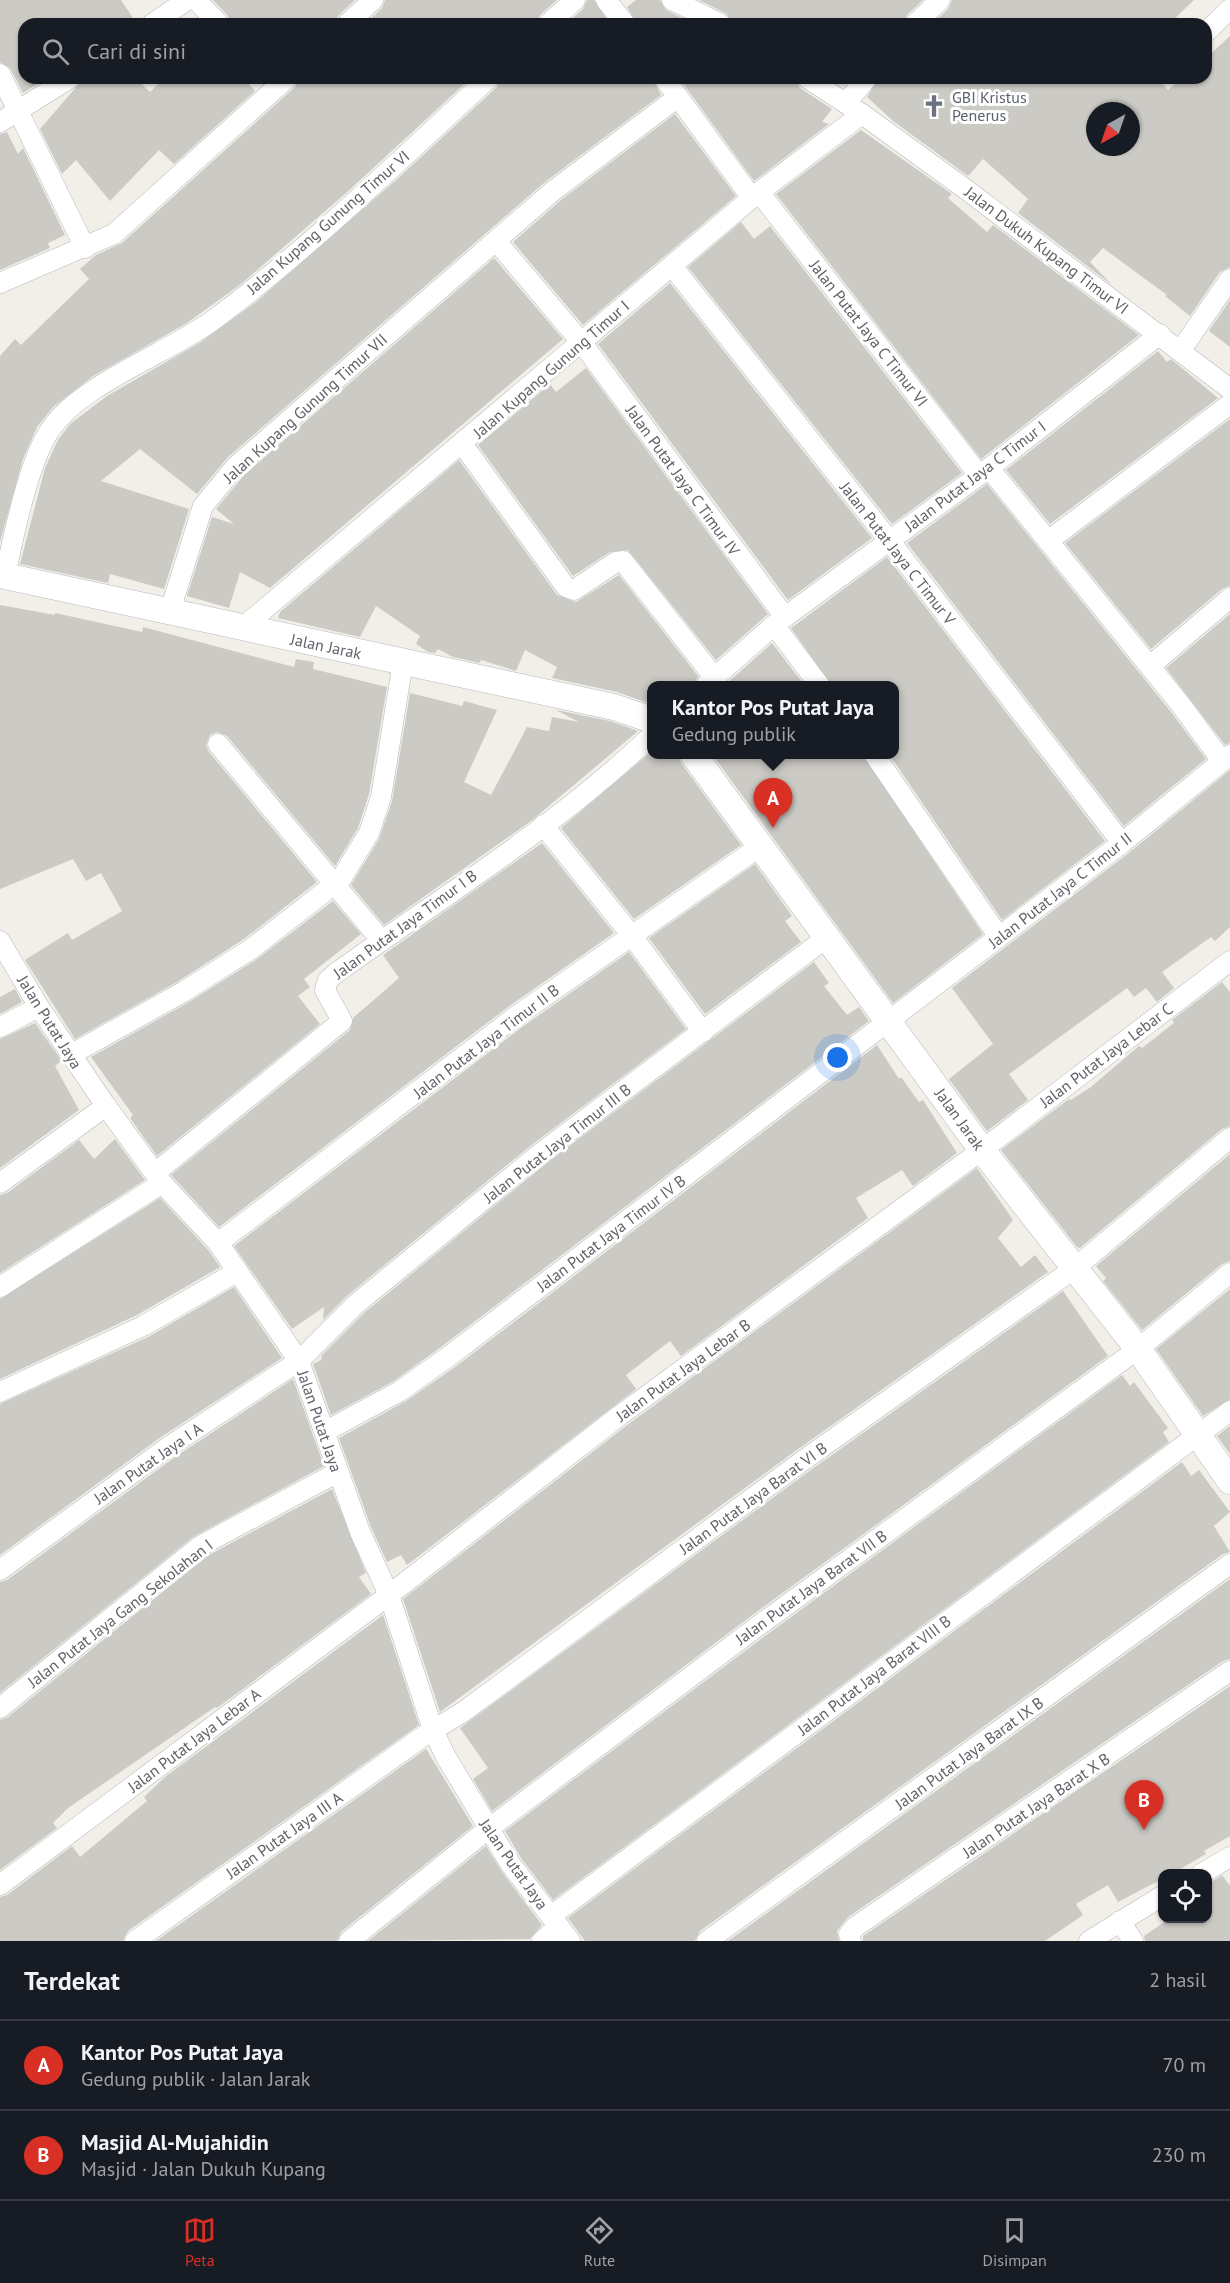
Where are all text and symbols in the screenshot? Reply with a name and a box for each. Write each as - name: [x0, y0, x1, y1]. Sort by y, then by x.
- search box: [18, 18, 1212, 84]
- icon: search: [39, 35, 72, 68]
- text: Cari di sini: [87, 37, 186, 65]
- place label: GBI Kristus Penerus: [952, 87, 1027, 125]
- church icon: GBI Kristus Penerus: [921, 93, 947, 119]
- north arrow: [1086, 102, 1140, 156]
- street label: Jalan Kupang Gunung Timur VI: [242, 146, 413, 299]
- street label: Jalan Dukuh Kupang Timur VI: [960, 181, 1133, 318]
- street label: Jalan Putat Jaya C Timur VI: [805, 255, 932, 410]
- street label: Jalan Kupang Gunung Timur I: [468, 296, 633, 443]
- street label: Jalan Kupang Gunung Timur VII: [218, 329, 391, 488]
- street label: Jalan Putat Jaya C Timur IV: [621, 400, 745, 560]
- street label: Jalan Putat Jaya C Timur I: [900, 416, 1050, 536]
- street label: Jalan Putat Jaya C Timur V: [835, 477, 961, 629]
- street label: Jalan Jarak: [288, 629, 364, 663]
- popup: [647, 681, 899, 759]
- text: Kantor Pos Putat Jaya: [672, 693, 874, 721]
- text: Gedung publik: [672, 721, 796, 747]
- pin: A: [754, 778, 792, 828]
- street label: Jalan Putat Jaya C Timur II: [983, 828, 1136, 953]
- street label: Jalan Putat Jaya Timur I B: [328, 865, 481, 983]
- street label: Jalan Putat Jaya: [13, 971, 87, 1072]
- street label: Jalan Putat Jaya Timur II B: [408, 980, 563, 1103]
- street label: Jalan Putat Jaya Lebar C: [1035, 998, 1176, 1112]
- your location: [823, 1043, 852, 1072]
- street label: Jalan Putat Jaya Timur III B: [478, 1079, 635, 1208]
- street label: Jalan Jarak: [930, 1083, 989, 1154]
- street label: Jalan Putat Jaya Timur IV B: [532, 1170, 689, 1296]
- street label: Jalan Putat Jaya Lebar B: [611, 1314, 754, 1426]
- street label: Jalan Putat Jaya: [293, 1367, 347, 1475]
- street label: Jalan Putat Jaya I A: [89, 1418, 207, 1509]
- street label: Jalan Putat Jaya Barat VI B: [674, 1438, 831, 1559]
- street label: Jalan Putat Jaya Barat VII B: [731, 1525, 891, 1649]
- street label: Jalan Putat Jaya Gang Sekolahan I: [23, 1534, 217, 1692]
- street label: Jalan Putat Jaya Barat VIII B: [792, 1611, 955, 1740]
- street label: Jalan Putat Jaya Lebar A: [123, 1683, 265, 1797]
- street label: Jalan Putat Jaya Barat IX B: [890, 1692, 1047, 1814]
- street label: Jalan Putat Jaya Barat X B: [958, 1748, 1113, 1862]
- pin: B: [1124, 1780, 1164, 1830]
- street label: Jalan Putat Jaya III A: [221, 1787, 347, 1883]
- street label: Jalan Putat Jaya: [475, 1814, 553, 1913]
- map controls: [1158, 1869, 1212, 1923]
- button: locate: [1158, 1869, 1212, 1923]
- text: Terdekat: [24, 1964, 120, 1997]
- text: 2 hasil: [1149, 1967, 1206, 1993]
- text: Kantor Pos Putat Jaya: [81, 2038, 284, 2066]
- text: A: [37, 2052, 50, 2078]
- text: 70 m: [1163, 2052, 1206, 2078]
- text: Gedung publik · Jalan Jarak: [81, 2066, 310, 2092]
- text: Masjid Al-Mujahidin: [81, 2128, 269, 2156]
- text: B: [38, 2142, 49, 2168]
- text: 230 m: [1152, 2142, 1206, 2168]
- text: Masjid · Jalan Dukuh Kupang: [81, 2156, 326, 2182]
- tab: Peta: [183, 2214, 216, 2270]
- tab: Rute: [583, 2214, 616, 2270]
- tab: Disimpan: [983, 2214, 1047, 2270]

